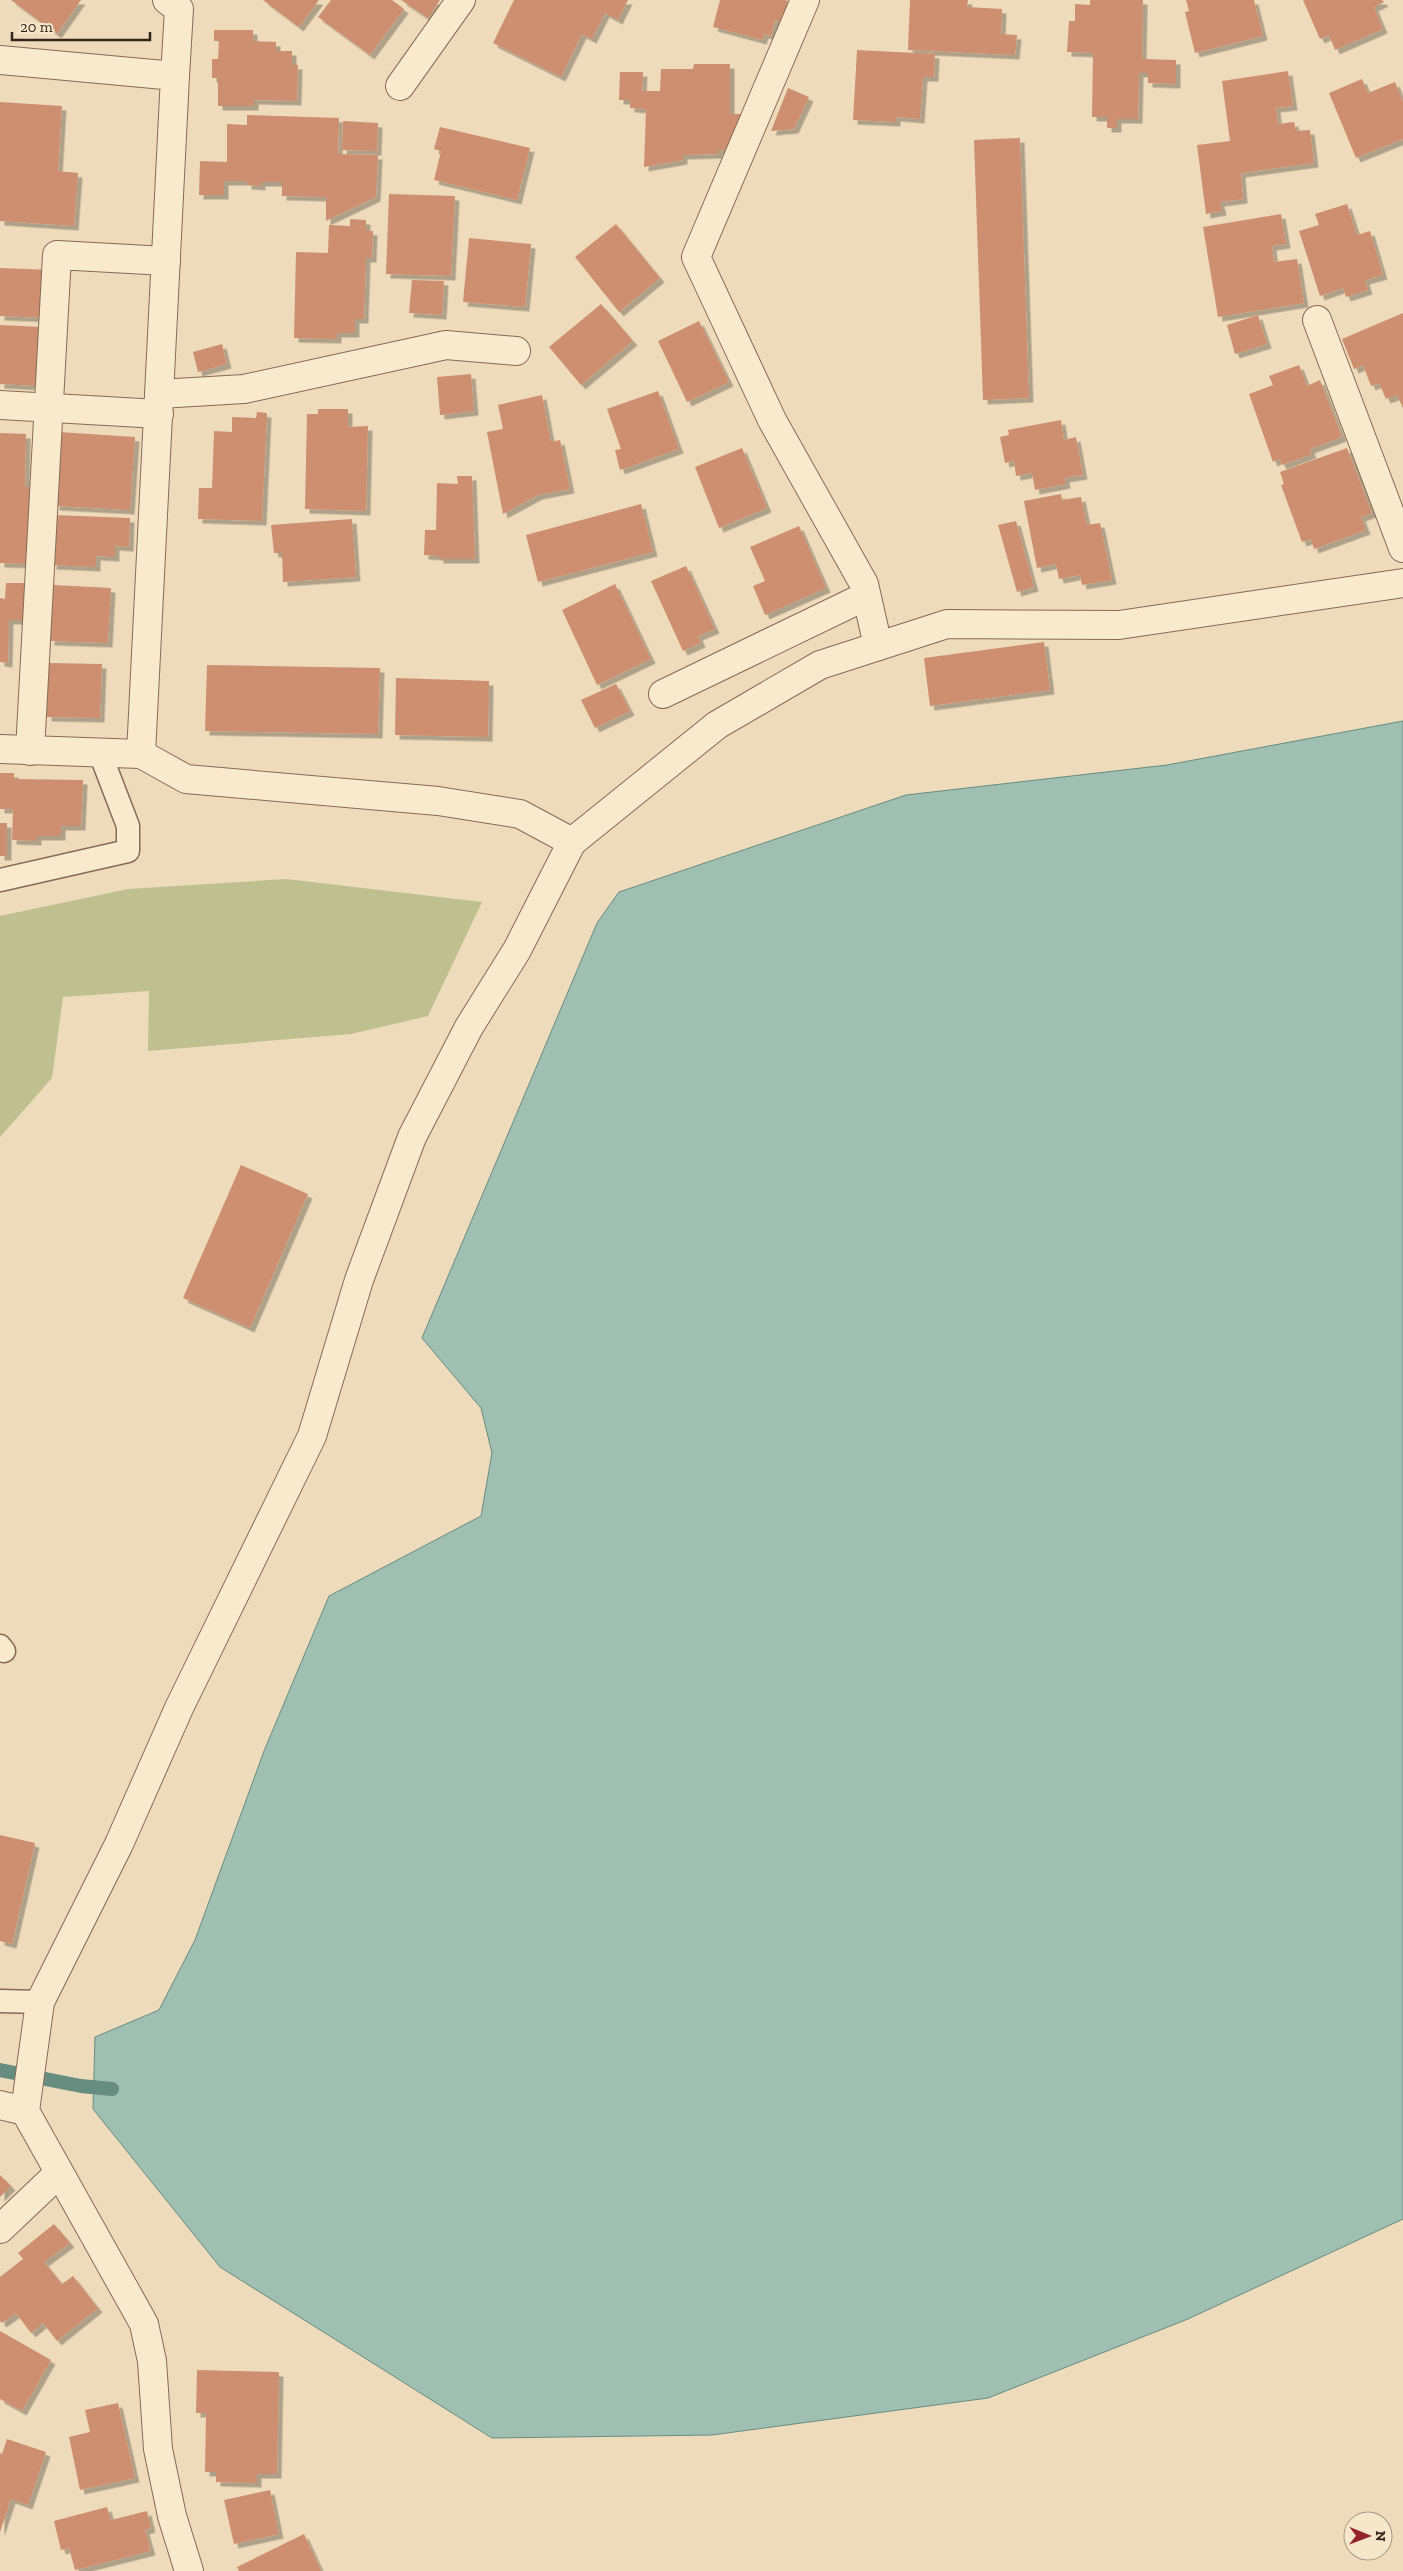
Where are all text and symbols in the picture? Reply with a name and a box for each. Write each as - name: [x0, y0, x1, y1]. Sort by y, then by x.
- scale bar: [12, 10, 150, 42]
- text: 20 m: [20, 18, 53, 36]
- north arrow: [1343, 2511, 1393, 2561]
- text: N: [1372, 2531, 1389, 2542]

